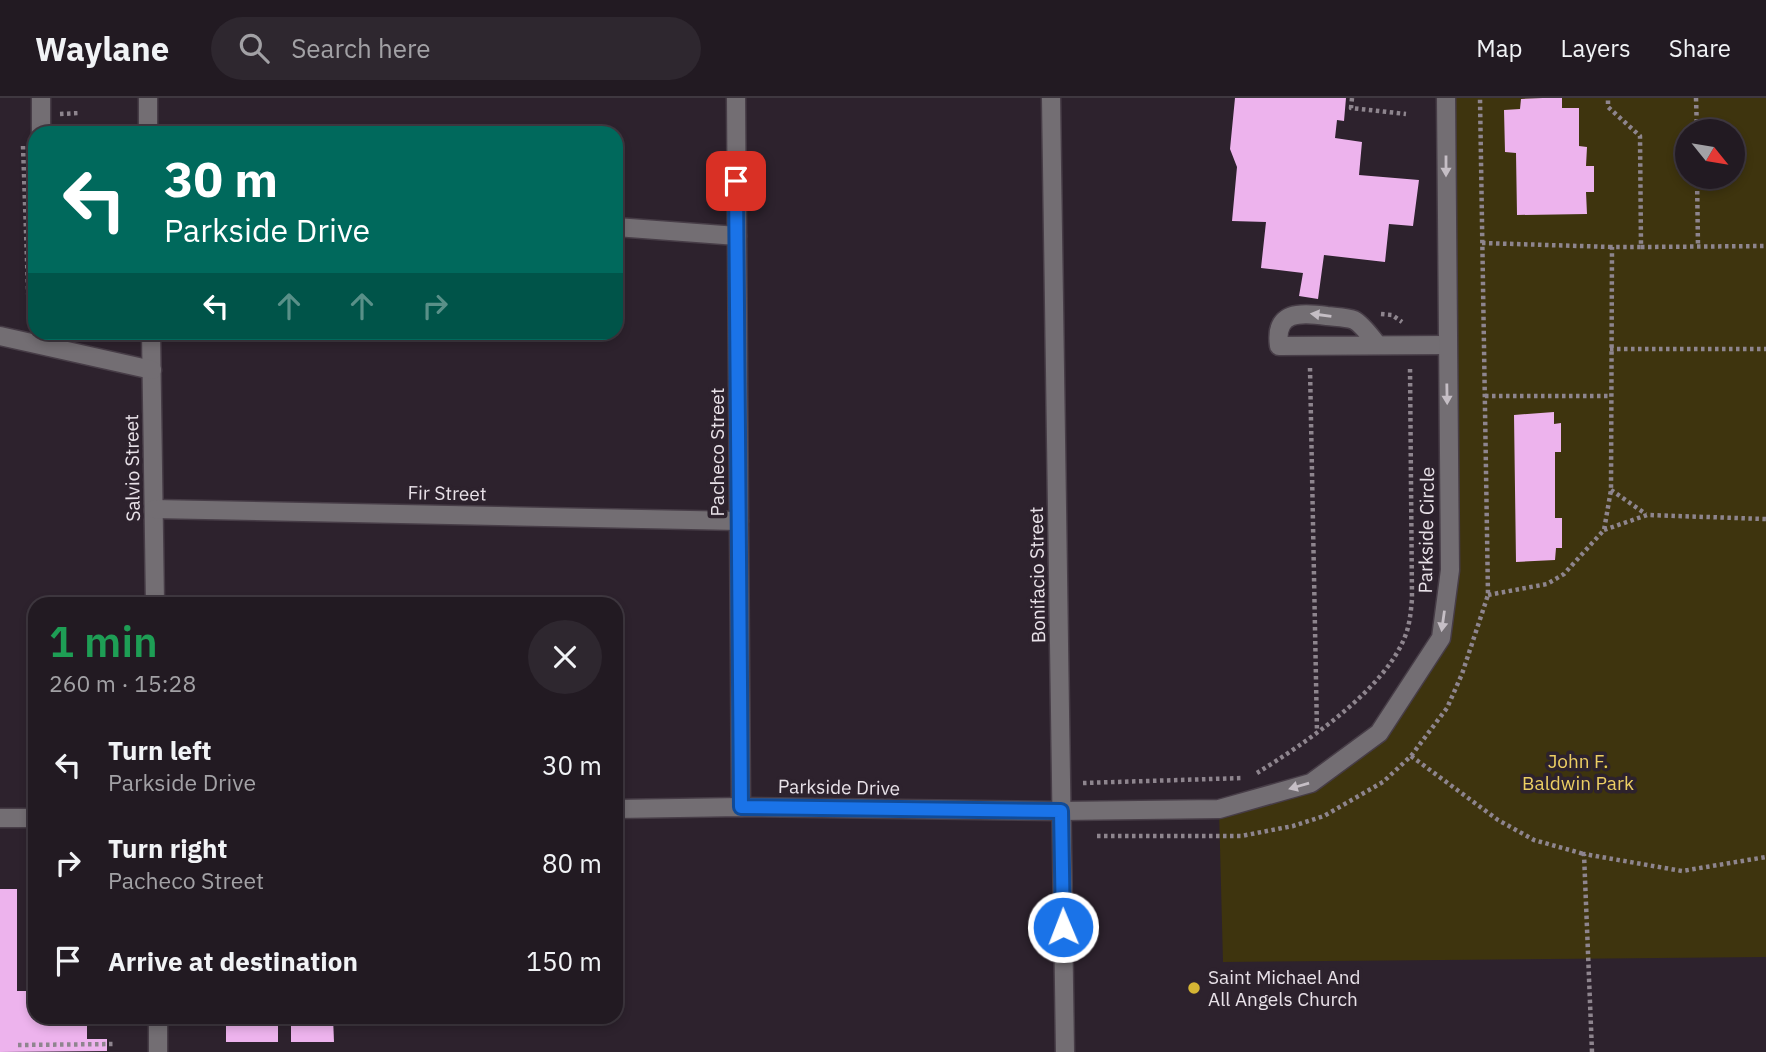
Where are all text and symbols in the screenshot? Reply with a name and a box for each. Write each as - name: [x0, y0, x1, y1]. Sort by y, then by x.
- search box: [211, 17, 701, 80]
- text: Waylane: [35, 27, 169, 70]
- icon: search: [235, 29, 273, 67]
- text: Search here: [291, 31, 431, 65]
- text: Map: [1476, 32, 1523, 64]
- text: Layers: [1561, 32, 1631, 64]
- text: Share: [1669, 32, 1731, 64]
- north arrow: [1675, 119, 1745, 189]
- map controls: [1675, 119, 1745, 189]
- text: 30 m: [164, 147, 278, 210]
- pin: [706, 151, 766, 211]
- icon: left: [49, 154, 140, 245]
- one-way arrow: [1440, 155, 1452, 177]
- icon: arrive: [717, 162, 755, 200]
- text: Parkside Drive: [164, 209, 370, 251]
- icon: left: [197, 287, 235, 325]
- icon: ahead: [270, 287, 308, 325]
- icon: ahead: [343, 287, 381, 325]
- icon: right: [416, 287, 454, 325]
- one-way arrow: [1310, 310, 1332, 321]
- one-way arrow: [1441, 383, 1453, 405]
- street label: Pacheco Street: [705, 388, 729, 516]
- street label: Salvio Street: [119, 414, 145, 522]
- street label: Parkside Circle: [1413, 466, 1439, 594]
- street label: Fir Street: [407, 480, 487, 506]
- street label: Bonifacio Street: [1024, 507, 1050, 643]
- one-way arrow: [1437, 610, 1448, 632]
- text: 1 min: [49, 614, 158, 669]
- button: close: [528, 620, 602, 694]
- text: 260 m · 15:28: [49, 668, 196, 698]
- text: Turn left: [108, 733, 211, 767]
- icon: left: [49, 746, 87, 784]
- text: 30 m: [542, 748, 602, 782]
- park label: John F. Baldwin Park: [1522, 749, 1634, 795]
- text: Parkside Drive: [108, 767, 256, 797]
- street label: Parkside Drive: [778, 774, 900, 800]
- one-way arrow: [1288, 782, 1309, 792]
- text: Turn right: [108, 831, 227, 865]
- icon: right: [49, 844, 87, 882]
- text: 80 m: [542, 846, 602, 880]
- text: Pacheco Street: [108, 865, 264, 895]
- position arrow: [1026, 890, 1100, 964]
- icon: arrive: [49, 942, 87, 980]
- text: Arrive at destination: [108, 944, 358, 978]
- text: 150 m: [526, 944, 602, 978]
- place label: Saint Michael And All Angels Church: [1208, 965, 1361, 1011]
- marker: Saint Michael And All Angels Church: [1186, 980, 1202, 996]

